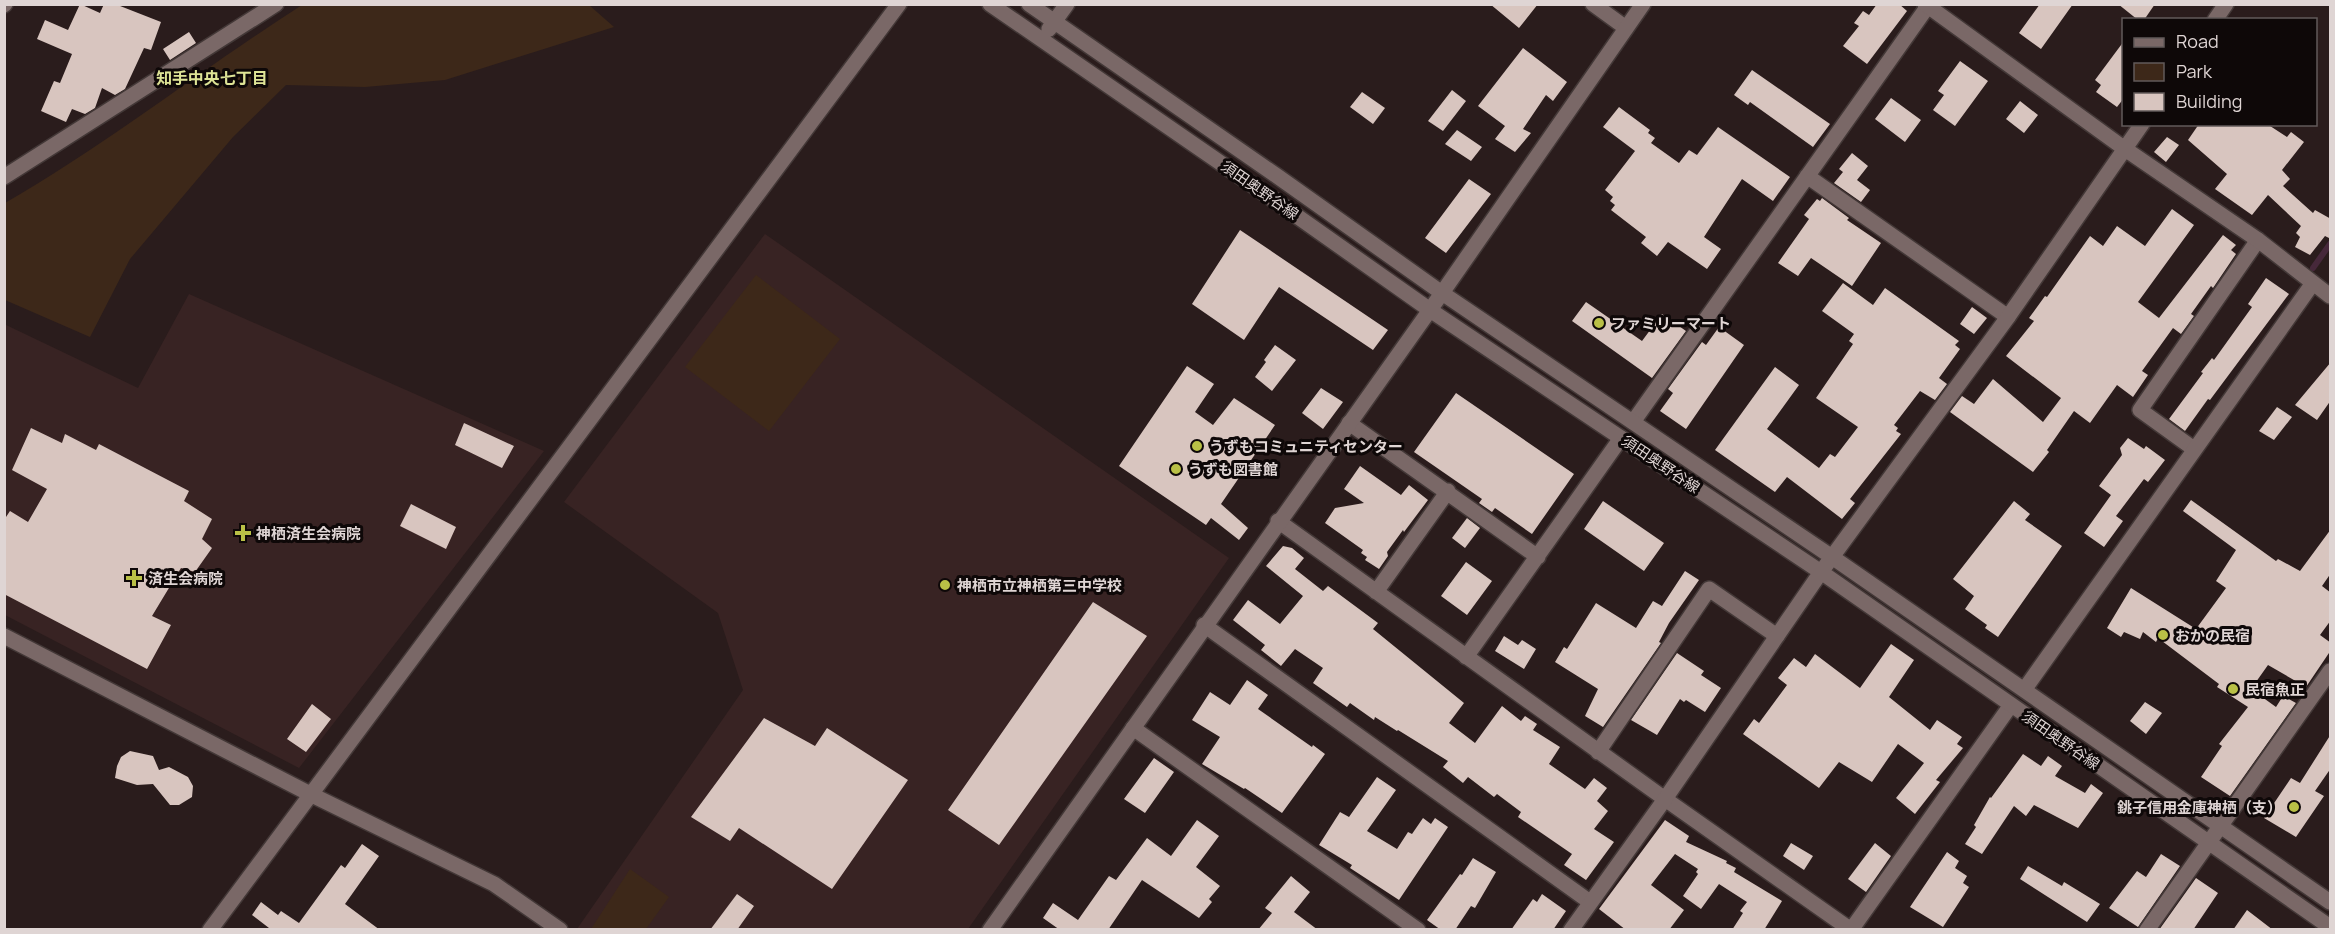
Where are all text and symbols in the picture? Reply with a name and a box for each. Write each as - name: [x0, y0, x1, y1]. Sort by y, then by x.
- legend: [2122, 18, 2317, 126]
- text: Road: [2176, 29, 2219, 53]
- text: Park: [2176, 59, 2213, 83]
- district label: 知手中央七丁目: [156, 67, 268, 89]
- text: Building: [2176, 89, 2242, 113]
- street label: 須田奥野谷線: [1217, 156, 1303, 224]
- place label: ファミリーマート: [1611, 313, 1731, 334]
- marker: ファミリーマート: [1592, 316, 1606, 330]
- street label: 須田奥野谷線: [1618, 430, 1704, 498]
- place label: うずもコミュニティセンター: [1209, 436, 1403, 457]
- marker: うずもコミュニティセンター: [1190, 439, 1204, 453]
- place label: うずも図書館: [1188, 459, 1278, 480]
- marker: うずも図書館: [1169, 462, 1183, 476]
- place label: 神栖済生会病院: [255, 523, 361, 544]
- marker: 神栖済生会病院: [234, 524, 252, 542]
- place label: 済生会病院: [148, 568, 223, 589]
- marker: 済生会病院: [125, 569, 143, 587]
- place label: 神栖市立神栖第三中学校: [956, 575, 1122, 596]
- marker: 神栖市立神栖第三中学校: [938, 578, 952, 592]
- place label: おかの民宿: [2175, 625, 2250, 646]
- marker: おかの民宿: [2156, 628, 2170, 642]
- place label: 民宿魚正: [2245, 679, 2305, 700]
- marker: 民宿魚正: [2226, 682, 2240, 696]
- street label: 須田奥野谷線: [2018, 706, 2104, 774]
- place label: 銚子信用金庫神栖（支）: [2117, 797, 2282, 818]
- marker: 銚子信用金庫神栖（支）: [2287, 800, 2301, 814]

